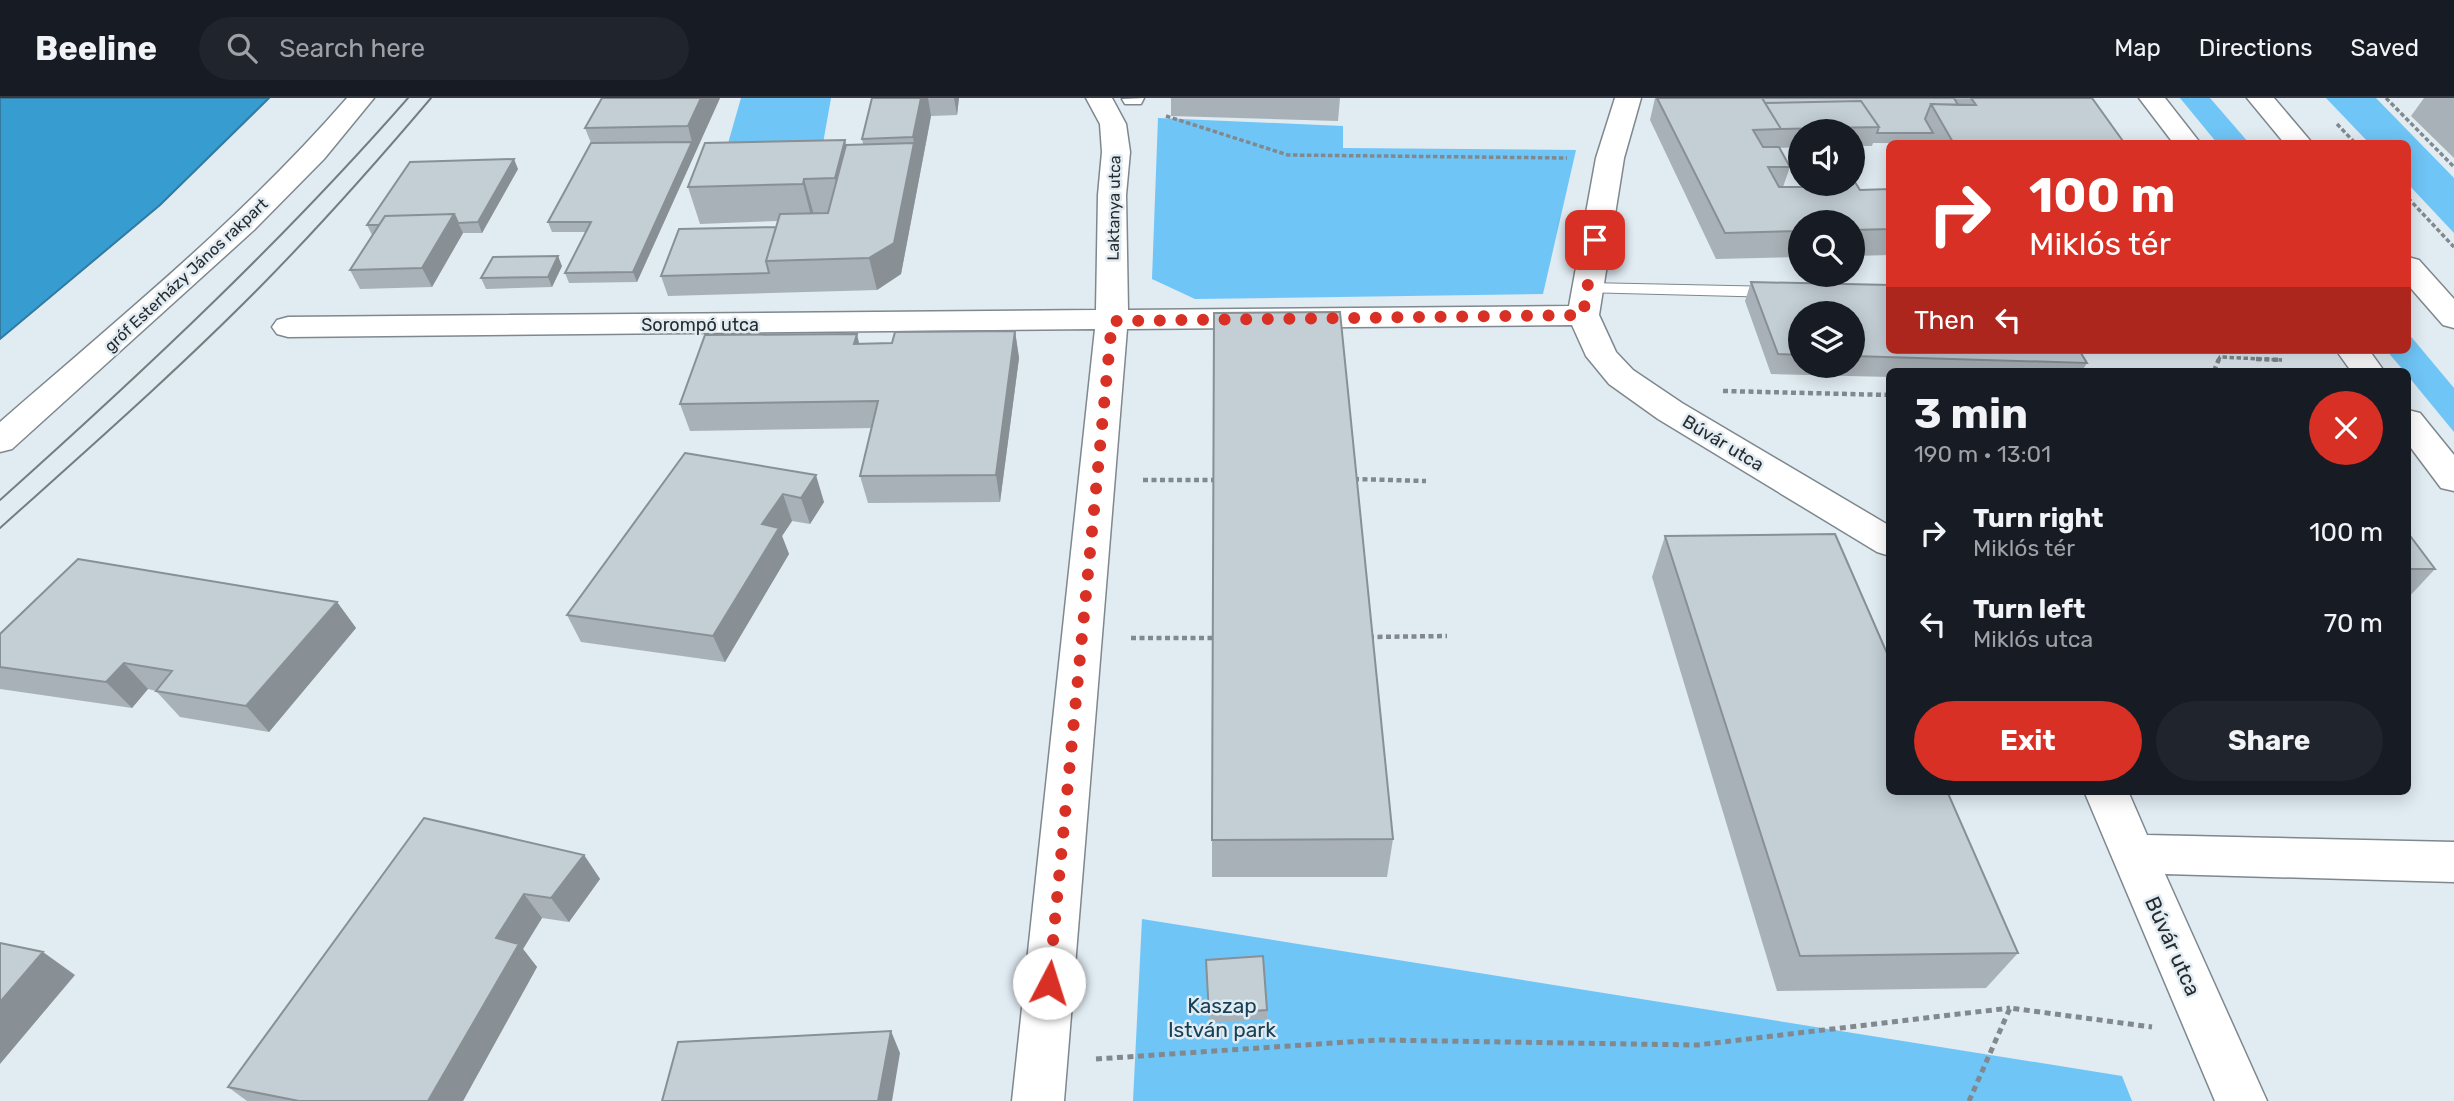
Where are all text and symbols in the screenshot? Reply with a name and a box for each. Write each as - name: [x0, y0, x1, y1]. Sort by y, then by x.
- search box: [199, 17, 689, 80]
- text: Beeline: [35, 29, 157, 68]
- icon: search: [223, 29, 261, 67]
- text: Search here: [279, 33, 425, 64]
- text: Map: [2114, 34, 2161, 62]
- text: Directions: [2199, 34, 2312, 62]
- text: Saved: [2350, 34, 2419, 62]
- map controls: [1788, 119, 1865, 378]
- button: sound: [1788, 119, 1865, 196]
- street label: Laktanya utca: [1104, 155, 1124, 261]
- text: 100 m: [2029, 166, 2175, 224]
- icon: right: [1914, 168, 2005, 259]
- street label: gróf Esterházy János rakpart: [101, 194, 271, 356]
- pin: [1565, 210, 1625, 270]
- button: search: [1788, 210, 1865, 287]
- icon: arrive: [1576, 221, 1614, 259]
- text: Miklós tér: [2029, 225, 2171, 263]
- button: layers: [1788, 301, 1865, 378]
- icon: left: [1989, 301, 2027, 339]
- text: Then: [1914, 305, 1975, 336]
- street label: Sorompó utca: [641, 314, 759, 336]
- text: 3 min: [1914, 389, 2028, 439]
- button: close: [2309, 391, 2383, 465]
- street label: Búvár utca: [1678, 410, 1768, 476]
- text: 190 m · 13:01: [1914, 440, 2051, 468]
- text: Turn right: [1973, 503, 2103, 534]
- icon: right: [1914, 514, 1952, 552]
- text: 100 m: [2309, 517, 2383, 548]
- text: Miklós tér: [1973, 534, 2075, 562]
- text: Turn left: [1973, 594, 2085, 625]
- icon: left: [1914, 605, 1952, 643]
- text: 70 m: [2324, 608, 2383, 639]
- text: Miklós utca: [1973, 625, 2093, 653]
- button: Exit: [1914, 701, 2142, 781]
- button: Share: [2156, 701, 2383, 781]
- street label: Búvár utca: [2140, 892, 2206, 1000]
- position arrow: [1012, 946, 1086, 1020]
- park label: Kaszap István park: [1168, 993, 1276, 1042]

